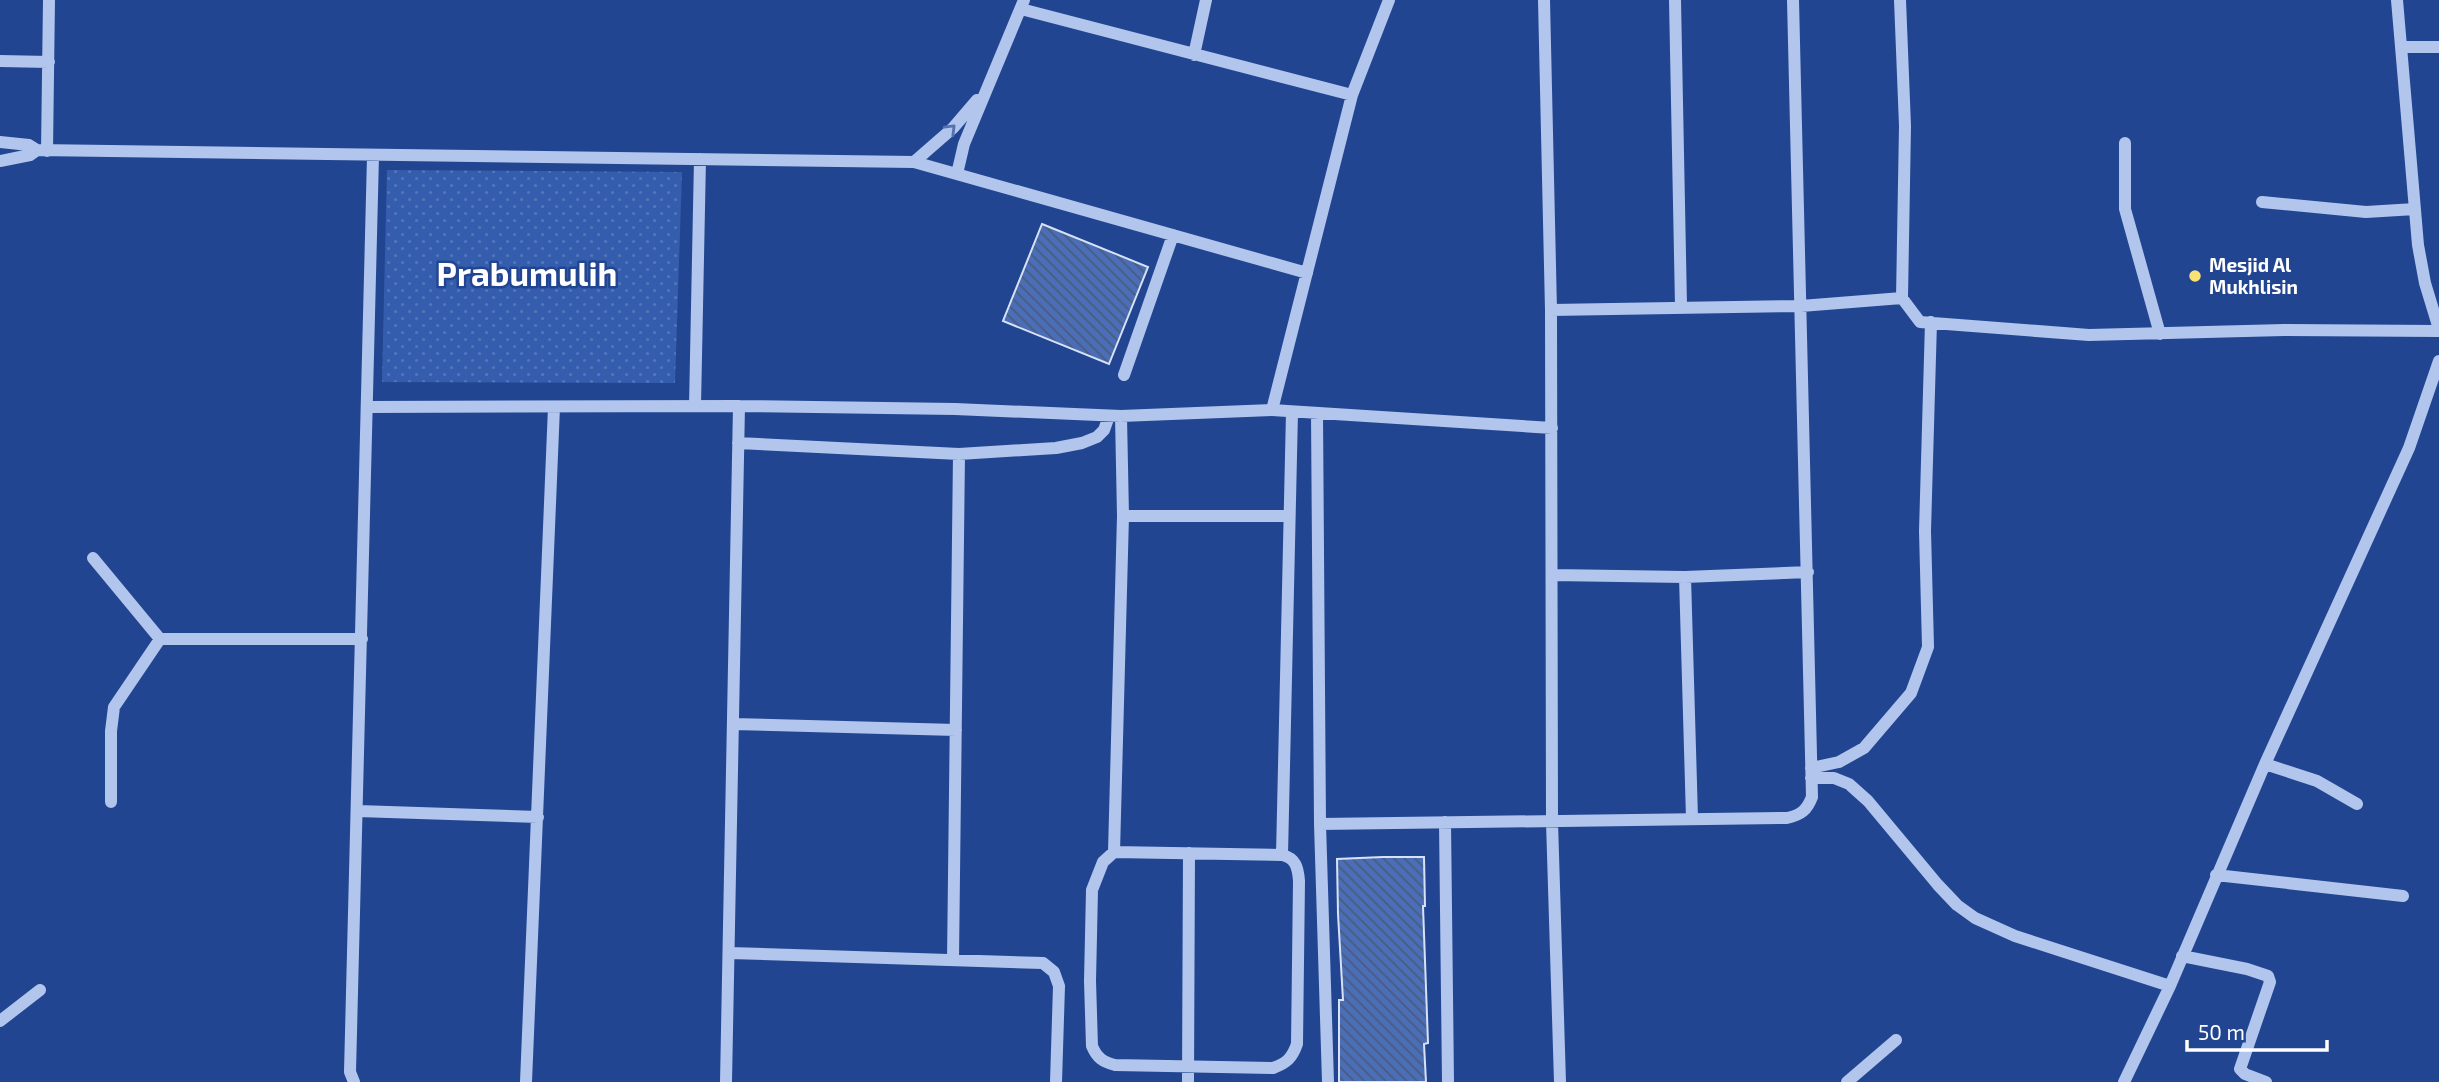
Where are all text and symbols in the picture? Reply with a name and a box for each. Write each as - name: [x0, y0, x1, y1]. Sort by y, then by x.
- one-way arrow: [943, 124, 956, 137]
- district label: Prabumulih: [437, 253, 617, 293]
- place label: Mesjid Al Mukhlisin: [2209, 253, 2298, 298]
- marker: Mesjid Al Mukhlisin: [2187, 268, 2203, 284]
- scale bar: [2187, 1009, 2327, 1052]
- text: 50 m: [2198, 1019, 2245, 1044]

